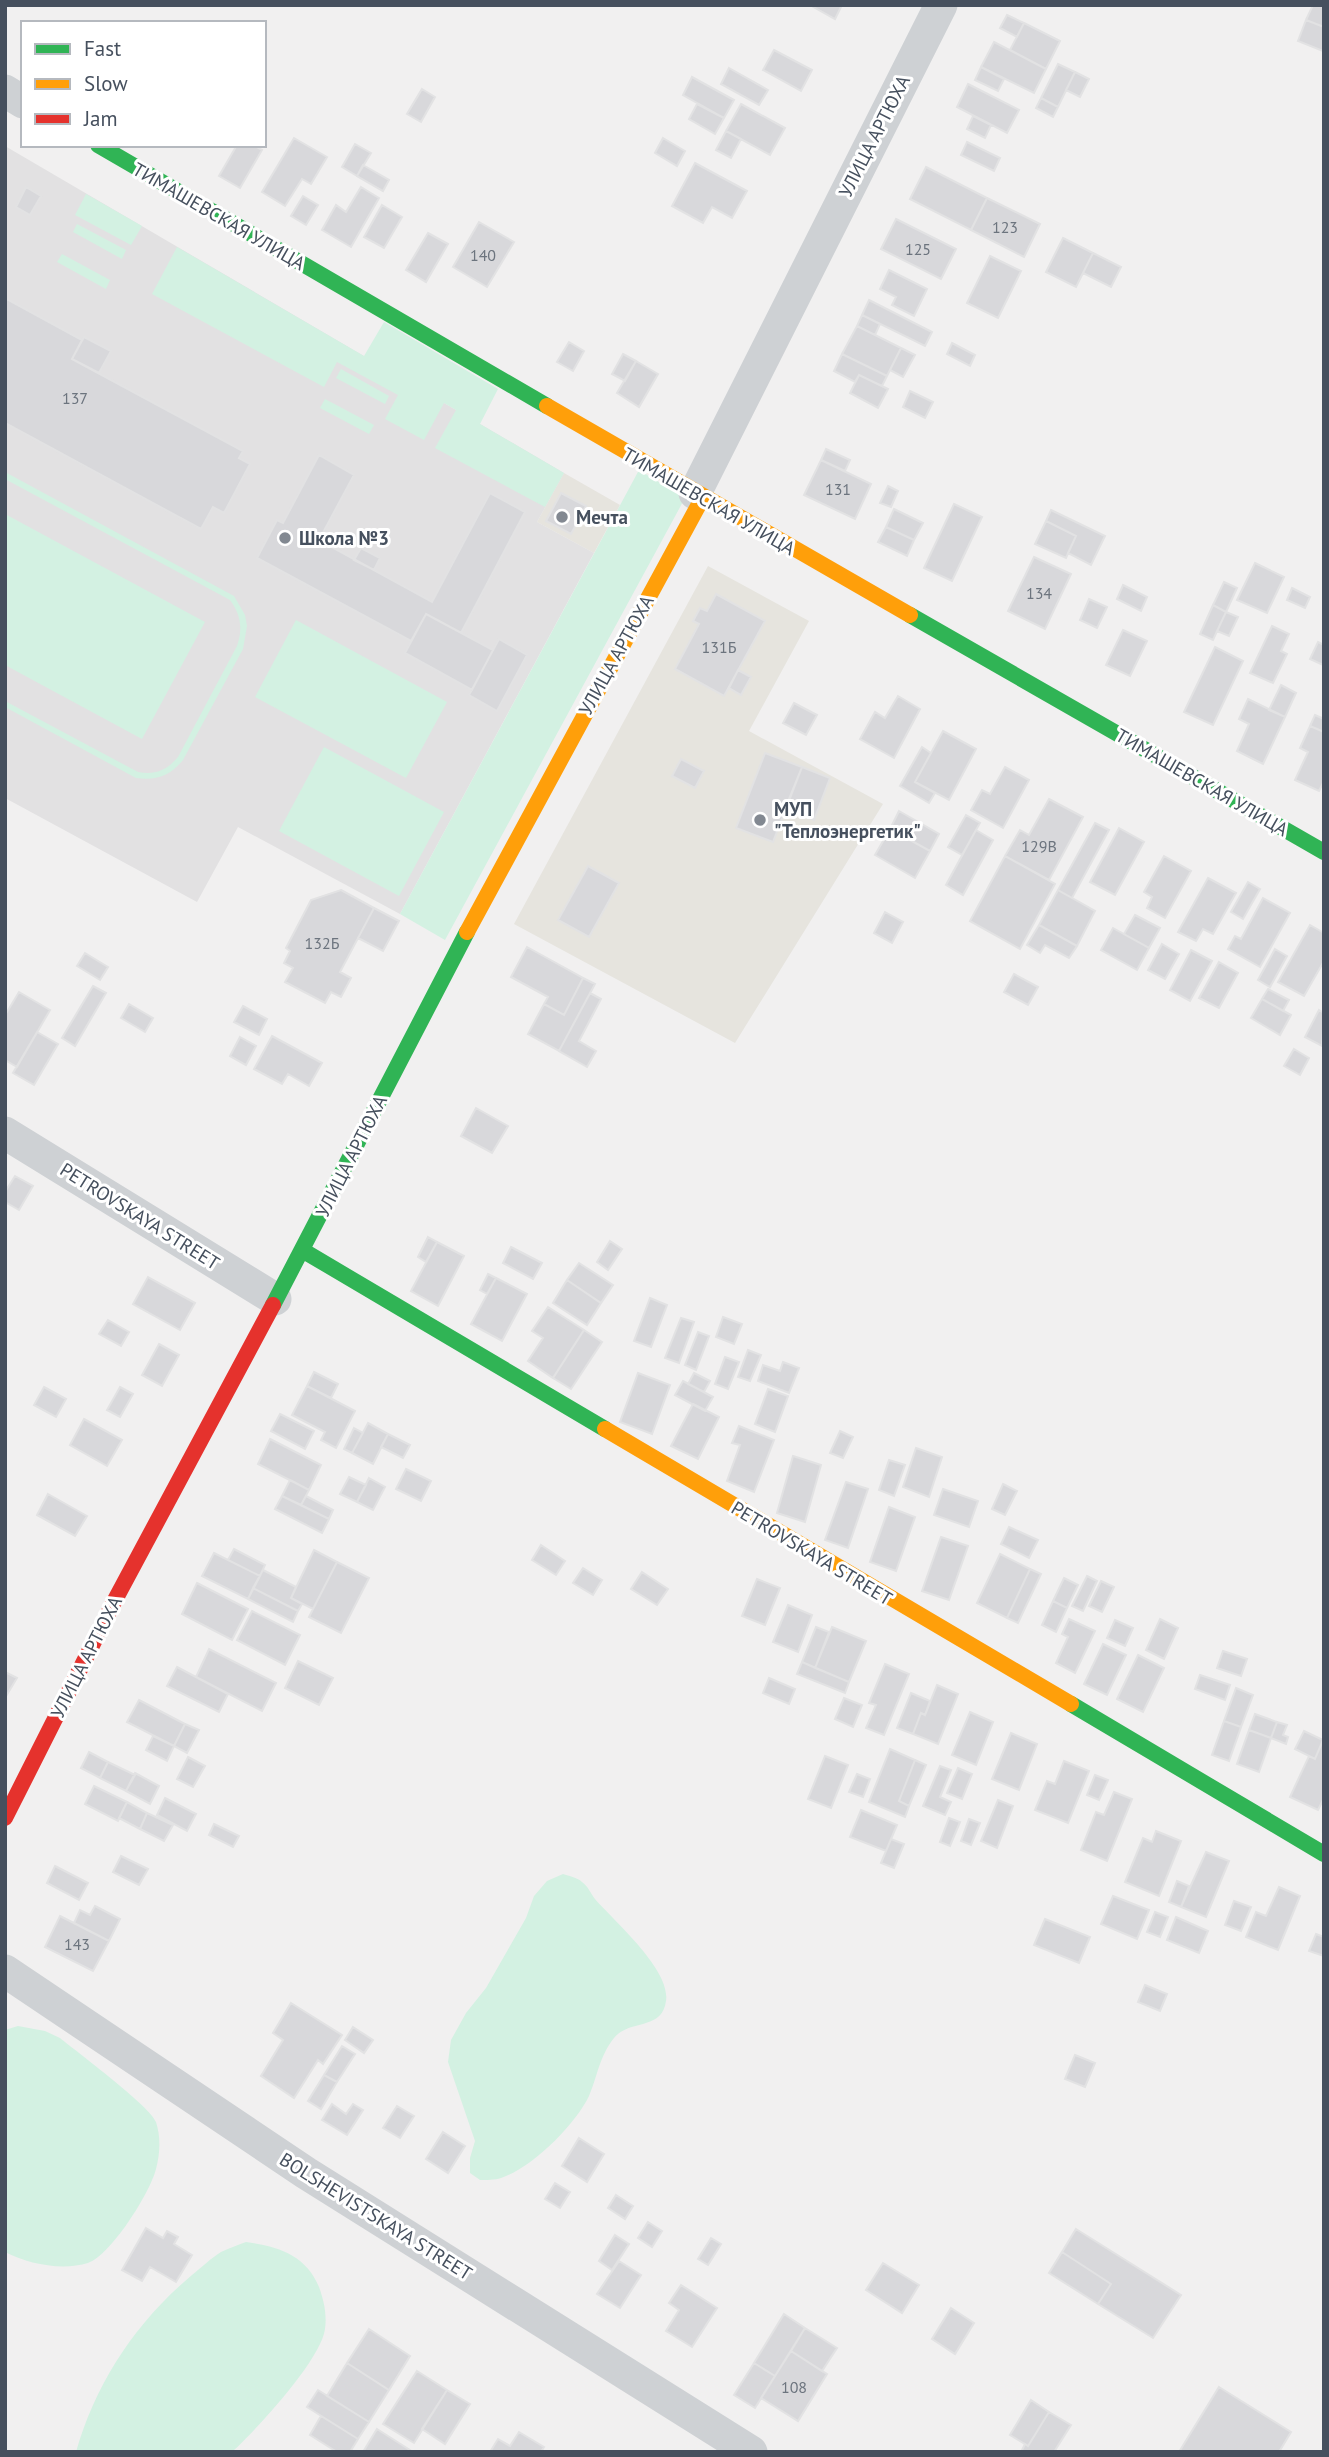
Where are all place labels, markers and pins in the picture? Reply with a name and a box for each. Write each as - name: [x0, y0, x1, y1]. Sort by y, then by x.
- place label: Мечта: [576, 505, 628, 529]
- marker: Мечта: [554, 509, 570, 525]
- place label: Школа №3: [299, 526, 389, 550]
- marker: Школа №3: [277, 530, 293, 546]
- place label: МУП "Теплоэнергетик": [774, 797, 921, 843]
- marker: МУП "Теплоэнергетик": [752, 812, 768, 828]

